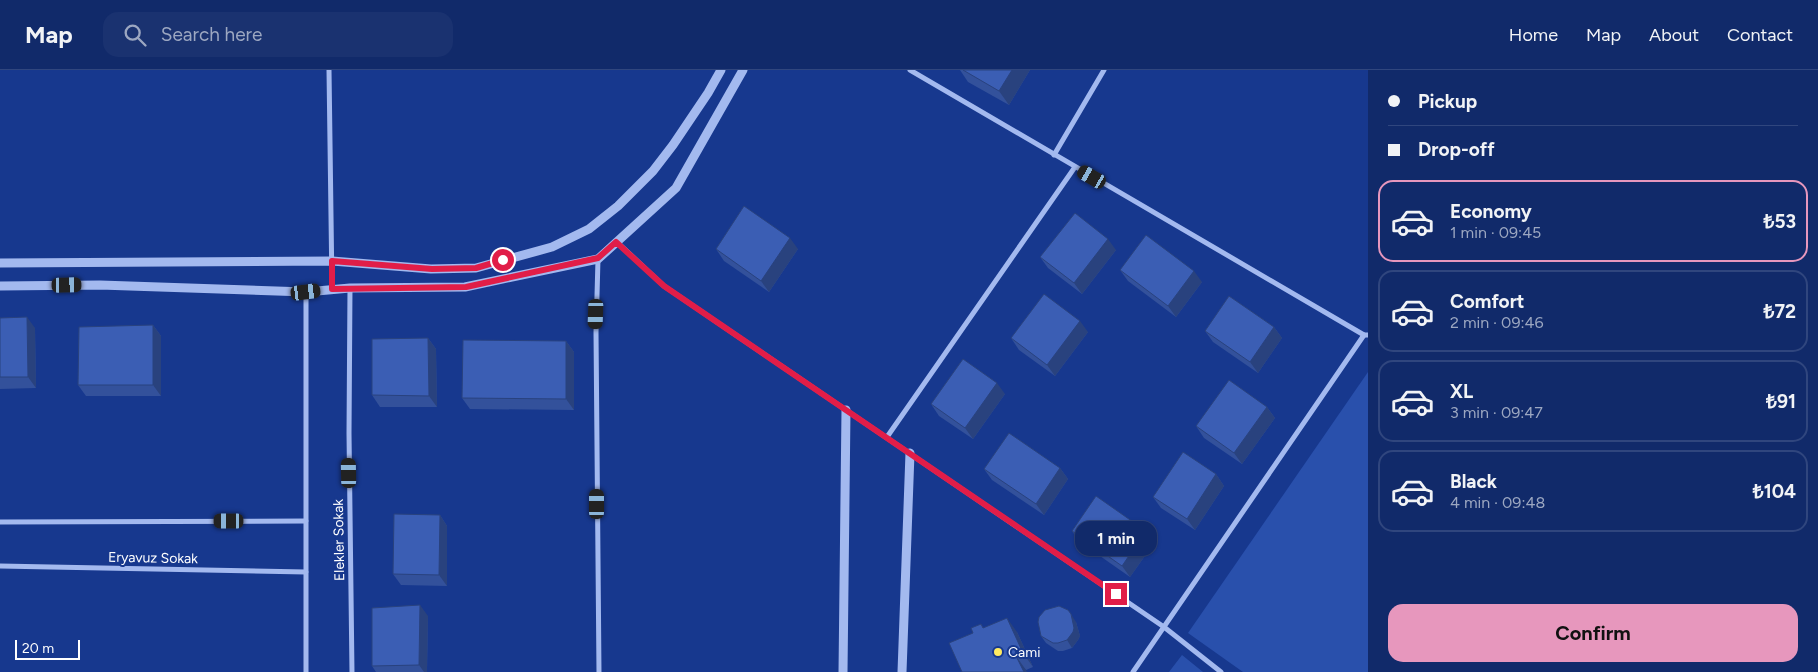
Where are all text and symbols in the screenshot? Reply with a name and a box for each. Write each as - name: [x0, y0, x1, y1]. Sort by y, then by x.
- search box: [103, 12, 453, 57]
- text: Map: [25, 20, 73, 49]
- icon: search: [121, 21, 149, 49]
- text: Search here: [161, 23, 262, 46]
- text: Home: [1509, 24, 1558, 46]
- text: Map: [1586, 24, 1621, 46]
- text: About: [1649, 24, 1699, 46]
- text: Contact: [1727, 24, 1793, 46]
- text: Pickup: [1418, 90, 1477, 113]
- text: Drop-off: [1418, 138, 1495, 161]
- car: [1075, 163, 1108, 191]
- icon: car: [1390, 199, 1435, 244]
- text: Economy: [1450, 200, 1532, 223]
- text: ₺53: [1764, 210, 1796, 233]
- text: 1 min · 09:45: [1450, 223, 1541, 242]
- route start: [492, 249, 514, 271]
- car: [51, 277, 82, 293]
- car: [290, 283, 321, 301]
- icon: car: [1390, 289, 1435, 334]
- text: Comfort: [1450, 290, 1525, 313]
- car: [587, 299, 604, 329]
- text: ₺72: [1764, 300, 1796, 323]
- text: 2 min · 09:46: [1450, 313, 1543, 332]
- icon: car: [1390, 379, 1435, 424]
- text: XL: [1450, 380, 1473, 403]
- text: ₺91: [1766, 390, 1796, 413]
- text: 3 min · 09:47: [1450, 403, 1543, 422]
- car: [341, 458, 356, 488]
- icon: car: [1390, 469, 1435, 514]
- text: Black: [1450, 470, 1497, 493]
- text: ₺104: [1753, 480, 1796, 503]
- car: [589, 489, 604, 519]
- text: 4 min · 09:48: [1450, 493, 1545, 512]
- street label: Elekler Sokak: [330, 499, 348, 581]
- car: [214, 514, 244, 529]
- callout: 1 min: [1075, 522, 1157, 556]
- text: 1 min: [1097, 529, 1135, 548]
- street label: Eryavuz Sokak: [108, 549, 198, 567]
- route end: [1105, 583, 1127, 605]
- button: Confirm: [1388, 604, 1798, 662]
- scale bar: [15, 637, 80, 660]
- text: 20 m: [22, 640, 54, 657]
- place label: Cami: [1008, 644, 1040, 661]
- marker: Cami: [992, 646, 1004, 658]

